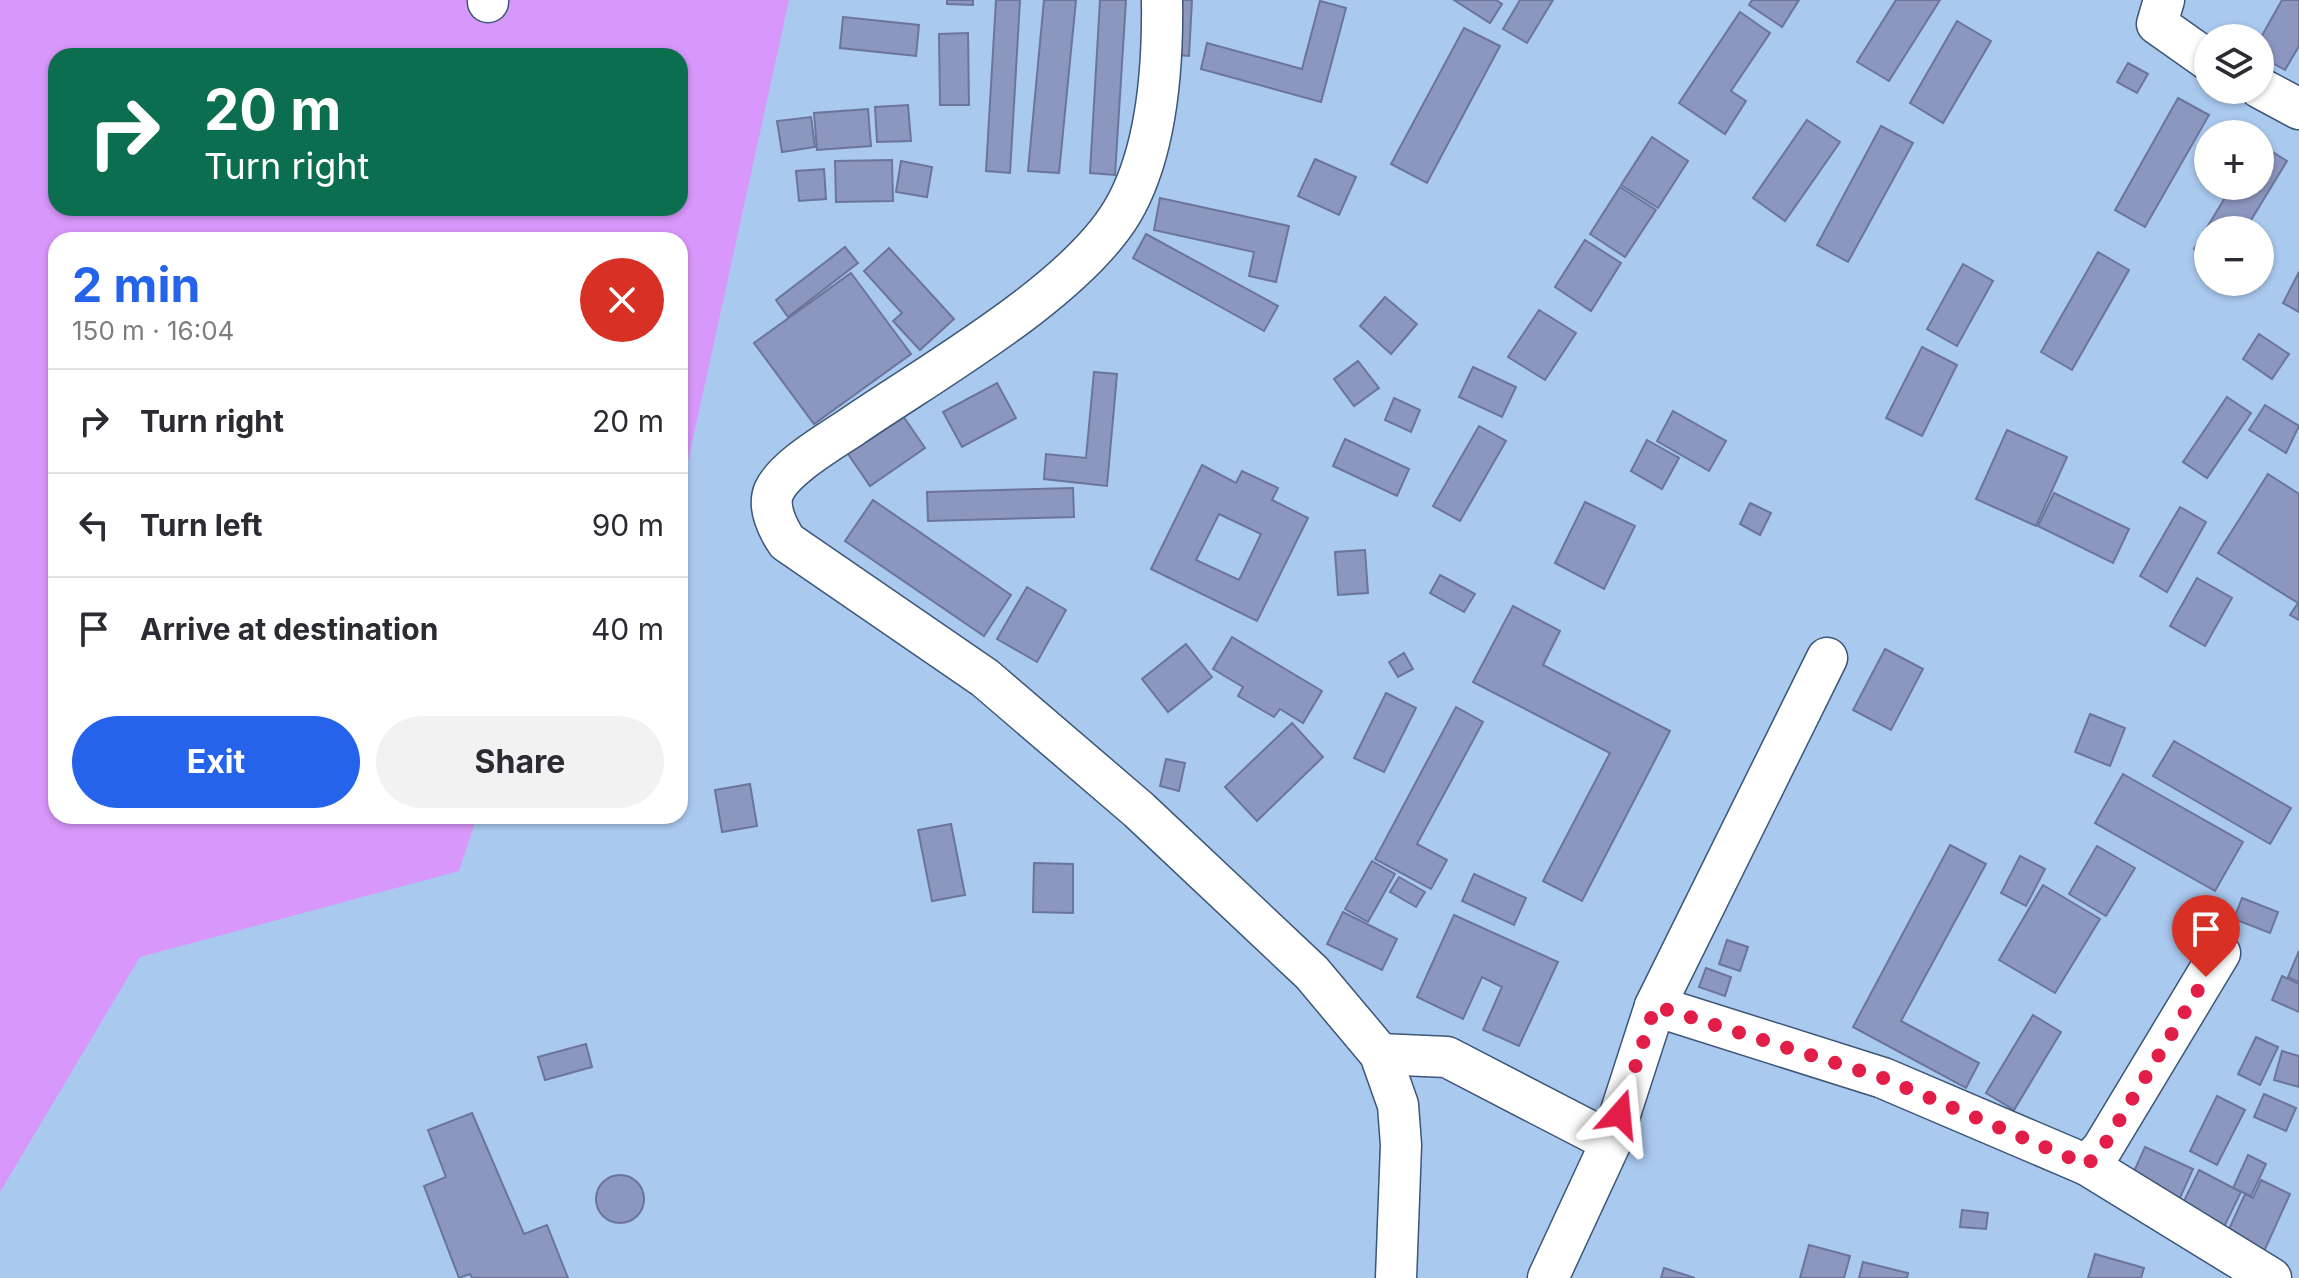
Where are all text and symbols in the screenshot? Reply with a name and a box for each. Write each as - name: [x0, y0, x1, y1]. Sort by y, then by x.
- map controls: [2194, 24, 2274, 296]
- button: layers: [2194, 24, 2274, 104]
- text: 20 m: [204, 76, 341, 144]
- icon: right: [72, 80, 176, 184]
- button: +: [2194, 120, 2274, 200]
- text: Turn right: [204, 144, 369, 188]
- button: −: [2194, 216, 2274, 296]
- text: 2 min: [72, 255, 200, 314]
- button: close: [580, 258, 664, 342]
- text: 150 m · 16:04: [72, 315, 234, 346]
- icon: right: [72, 399, 116, 443]
- text: Turn right: [140, 403, 284, 439]
- text: 20 m: [592, 403, 664, 439]
- icon: left: [72, 503, 116, 547]
- text: Turn left: [140, 507, 262, 543]
- text: 90 m: [592, 507, 664, 543]
- icon: arrive: [72, 607, 116, 651]
- text: Arrive at destination: [140, 611, 438, 647]
- text: 40 m: [591, 611, 664, 647]
- button: Exit: [72, 716, 360, 808]
- button: Share: [376, 716, 664, 808]
- pin: [2172, 895, 2240, 977]
- icon: arrive: [2184, 907, 2228, 951]
- position arrow: [1578, 1072, 1662, 1156]

